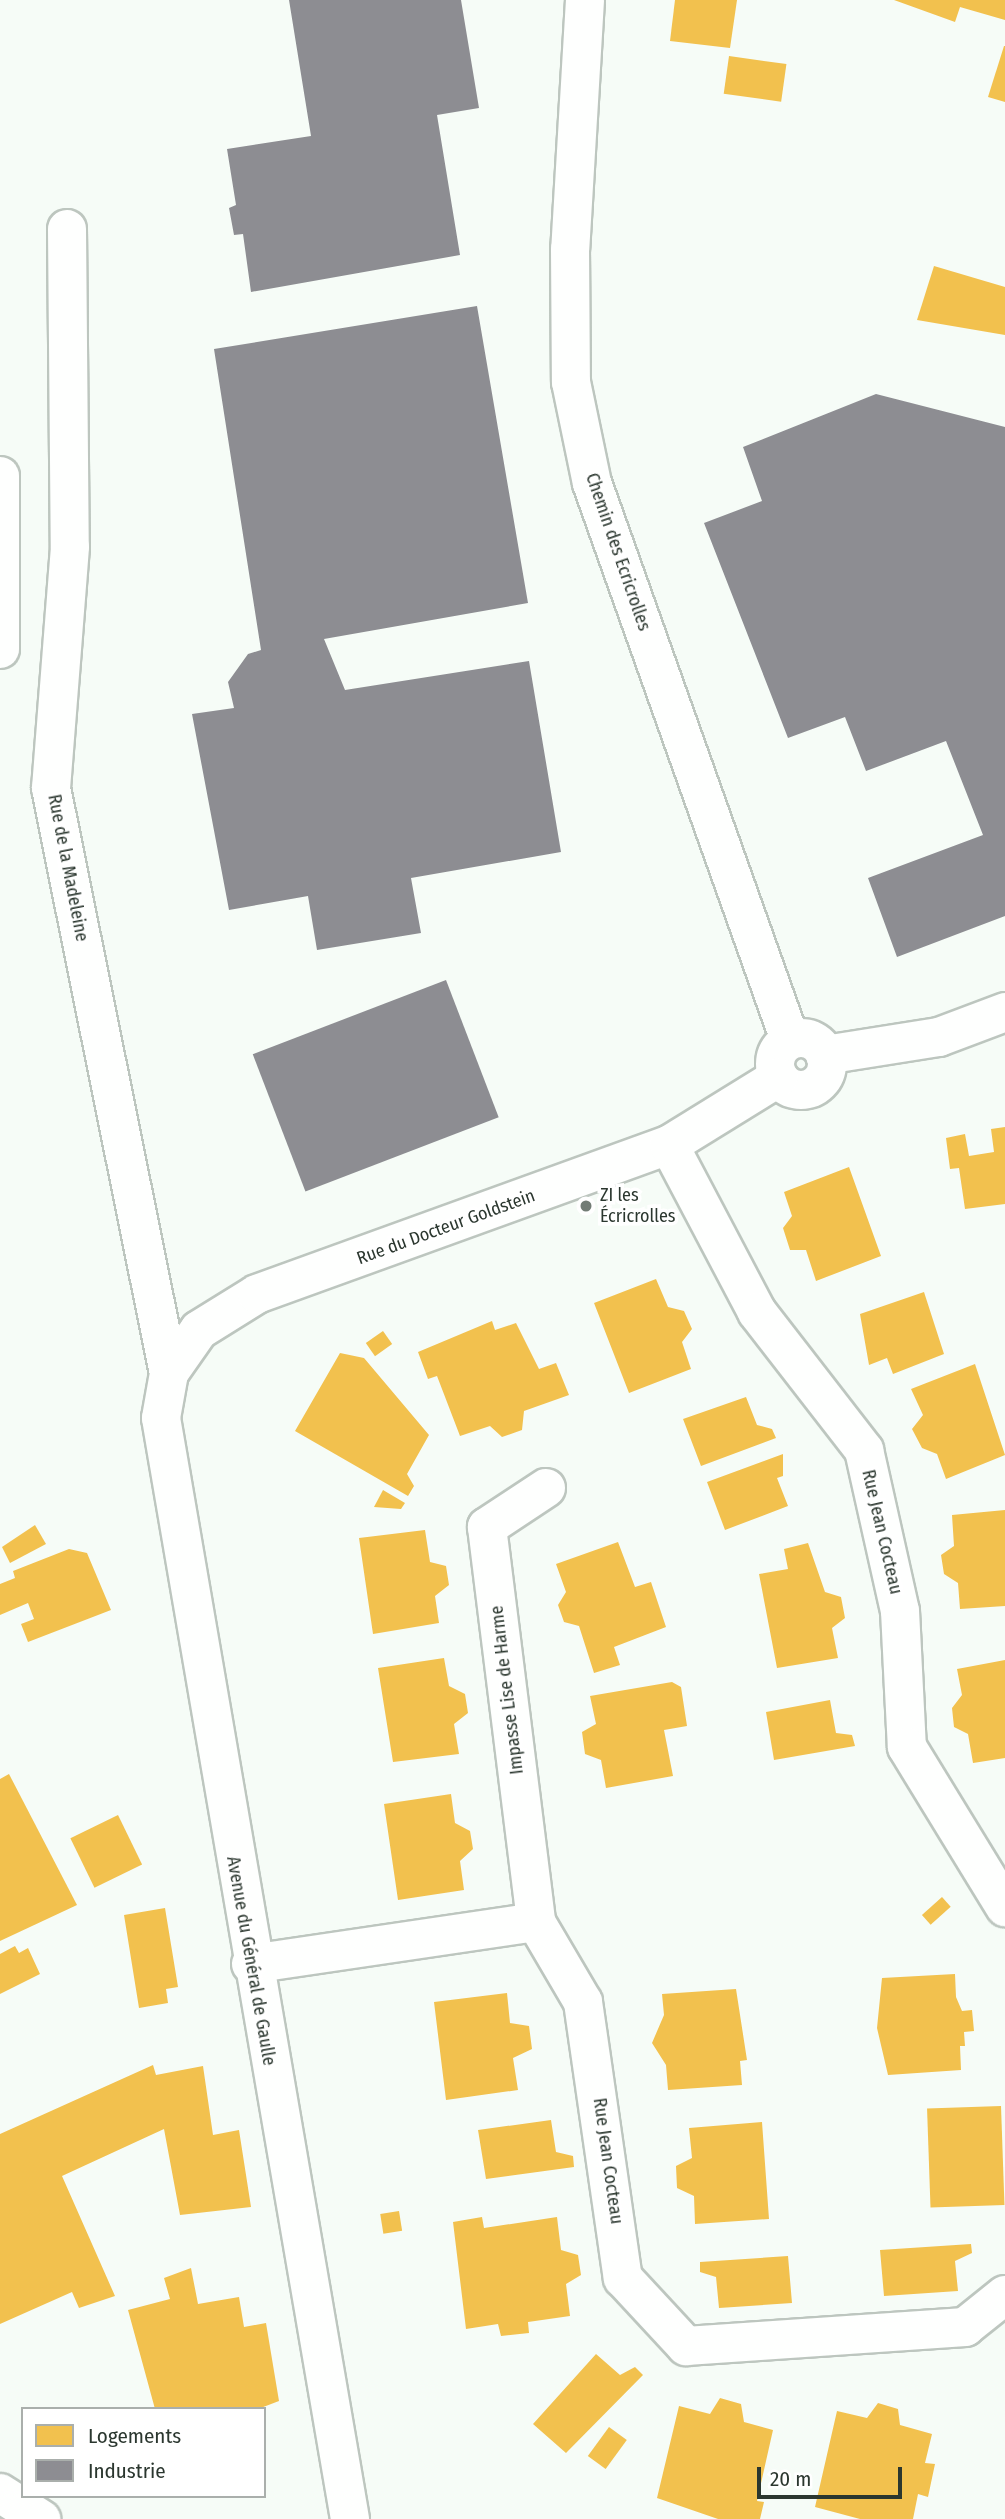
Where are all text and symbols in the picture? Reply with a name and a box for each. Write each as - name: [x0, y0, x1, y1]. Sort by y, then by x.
- street label: Chemin des Ecricrolles: [581, 470, 655, 634]
- street label: Rue de la Madeleine: [43, 793, 93, 943]
- street label: Rue du Docteur Goldstein: [354, 1185, 538, 1269]
- place label: ZI les Écricrolles: [600, 1185, 676, 1228]
- marker: ZI les Écricrolles: [578, 1198, 594, 1214]
- street label: Rue Jean Cocteau: [857, 1468, 907, 1596]
- street label: Impasse Lise de Harme: [486, 1604, 528, 1776]
- street label: Avenue du Général de Gaulle: [222, 1855, 280, 2067]
- street label: Rue Jean Cocteau: [588, 2097, 628, 2225]
- legend: [21, 2407, 266, 2498]
- text: Logements: [88, 2423, 181, 2449]
- scale bar: [760, 2452, 905, 2496]
- text: Industrie: [88, 2458, 166, 2484]
- text: 20 m: [770, 2466, 811, 2492]

